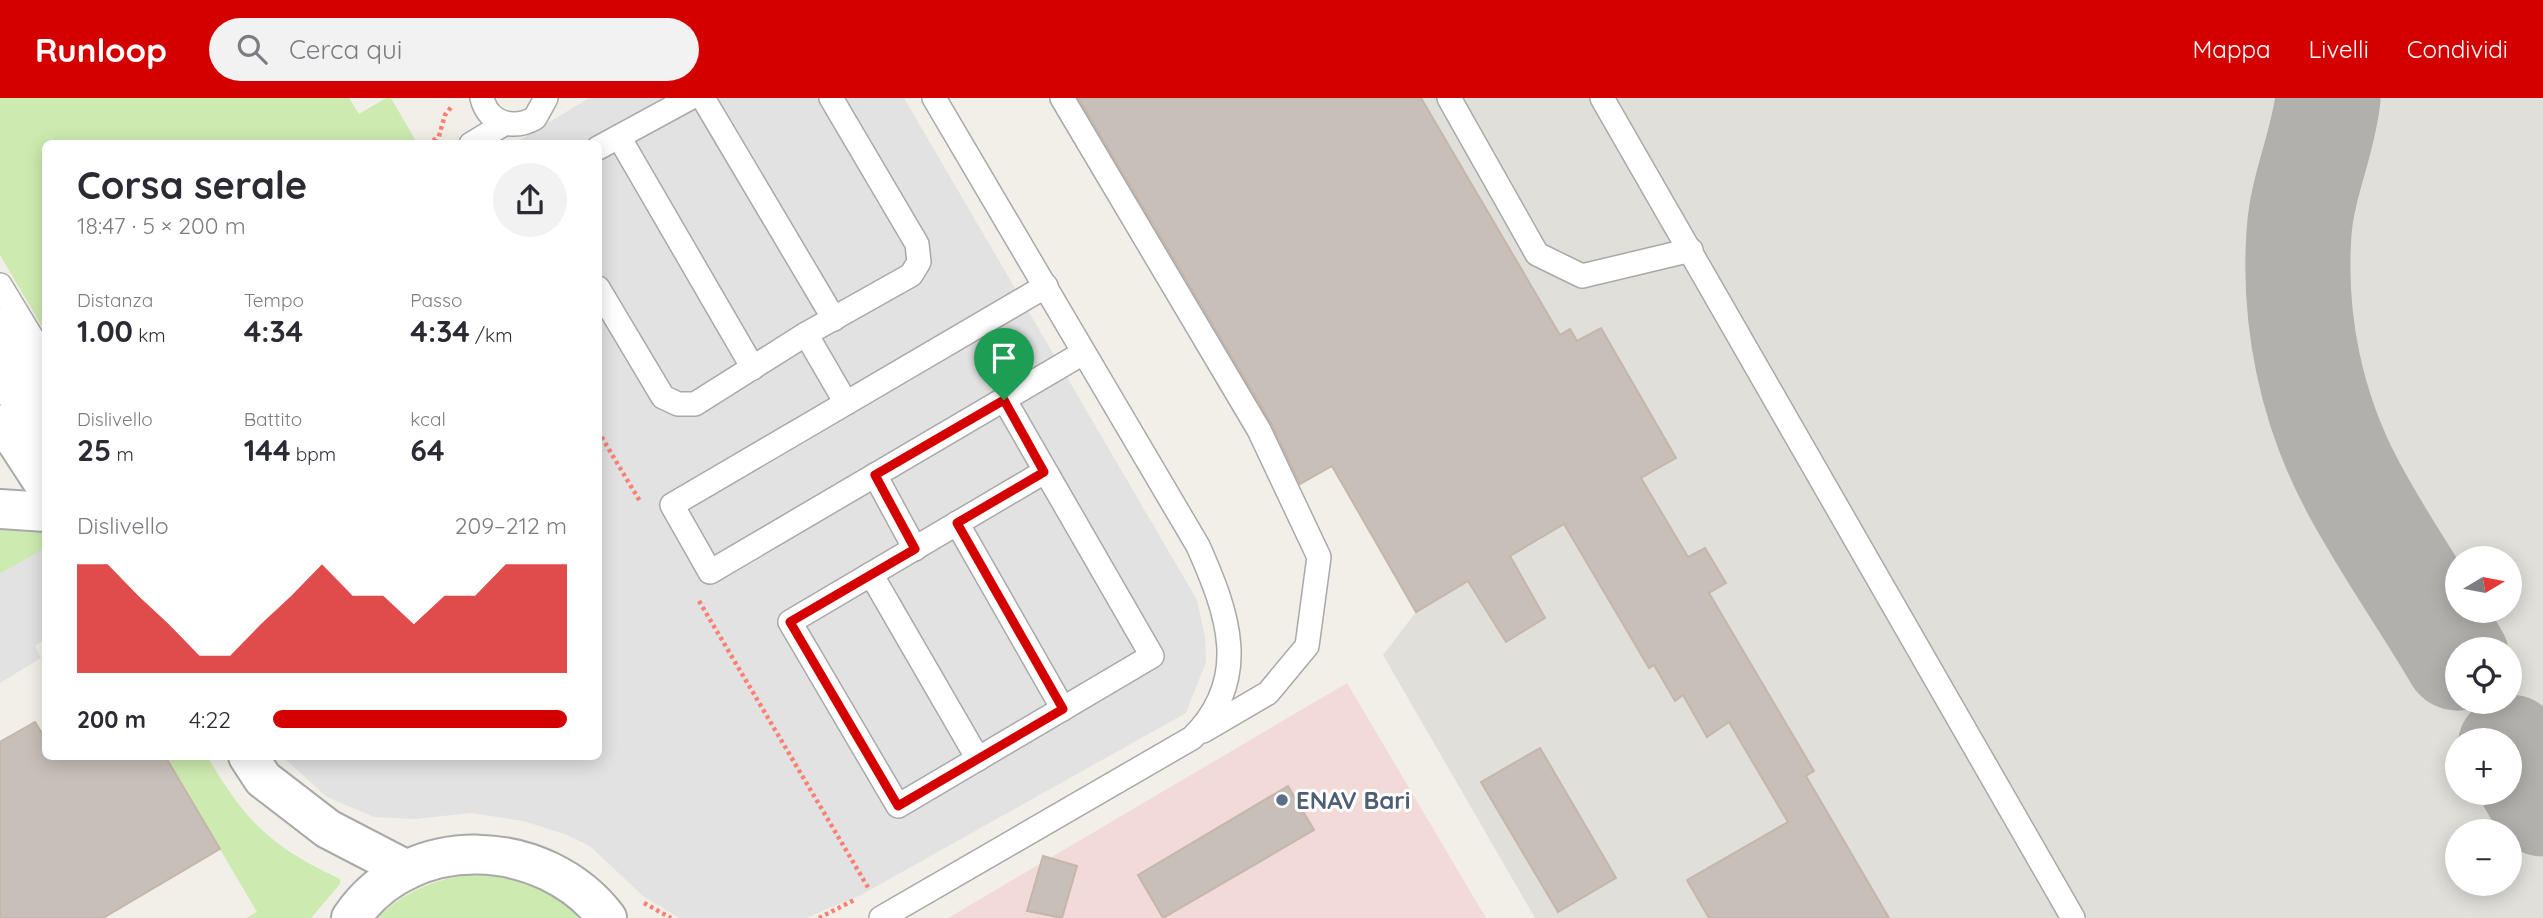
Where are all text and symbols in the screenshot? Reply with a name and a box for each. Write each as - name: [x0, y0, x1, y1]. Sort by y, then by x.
- search box: [209, 18, 699, 81]
- text: Runloop: [35, 29, 167, 70]
- icon: search: [233, 30, 271, 68]
- text: Cerca qui: [289, 33, 402, 66]
- text: Mappa: [2193, 34, 2271, 64]
- text: Livelli: [2309, 34, 2369, 64]
- text: Condividi: [2407, 34, 2508, 64]
- text: Corsa serale: [77, 161, 307, 209]
- button: share: [493, 163, 567, 237]
- text: 18:47 · 5 × 200 m: [77, 211, 246, 240]
- text: Distanza: [77, 288, 153, 312]
- text: Tempo: [244, 288, 304, 312]
- text: Passo: [410, 288, 462, 312]
- text: 1.00: [77, 312, 133, 350]
- text: 4:34: [244, 312, 303, 350]
- text: 4:34: [410, 312, 470, 350]
- text: km: [133, 323, 166, 347]
- text: /km: [470, 323, 513, 347]
- pin: [974, 328, 1034, 400]
- icon: arrive: [985, 339, 1023, 377]
- text: Dislivello: [77, 407, 153, 431]
- text: Battito: [244, 407, 302, 431]
- text: kcal: [410, 407, 446, 431]
- text: 25: [77, 431, 111, 469]
- text: 144: [244, 431, 291, 469]
- text: 64: [410, 431, 445, 469]
- text: m: [111, 442, 134, 466]
- text: bpm: [291, 442, 336, 466]
- text: Dislivello: [77, 511, 169, 540]
- text: 209–212 m: [455, 511, 567, 540]
- north arrow: [2445, 546, 2522, 623]
- map controls: [2445, 546, 2522, 896]
- button: locate: [2445, 637, 2522, 714]
- text: 200 m: [77, 705, 146, 734]
- text: 4:22: [189, 705, 231, 734]
- button: +: [2445, 728, 2522, 805]
- place label: ENAV Bari: [1296, 785, 1410, 815]
- marker: ENAV Bari: [1274, 792, 1290, 808]
- button: −: [2445, 819, 2522, 896]

